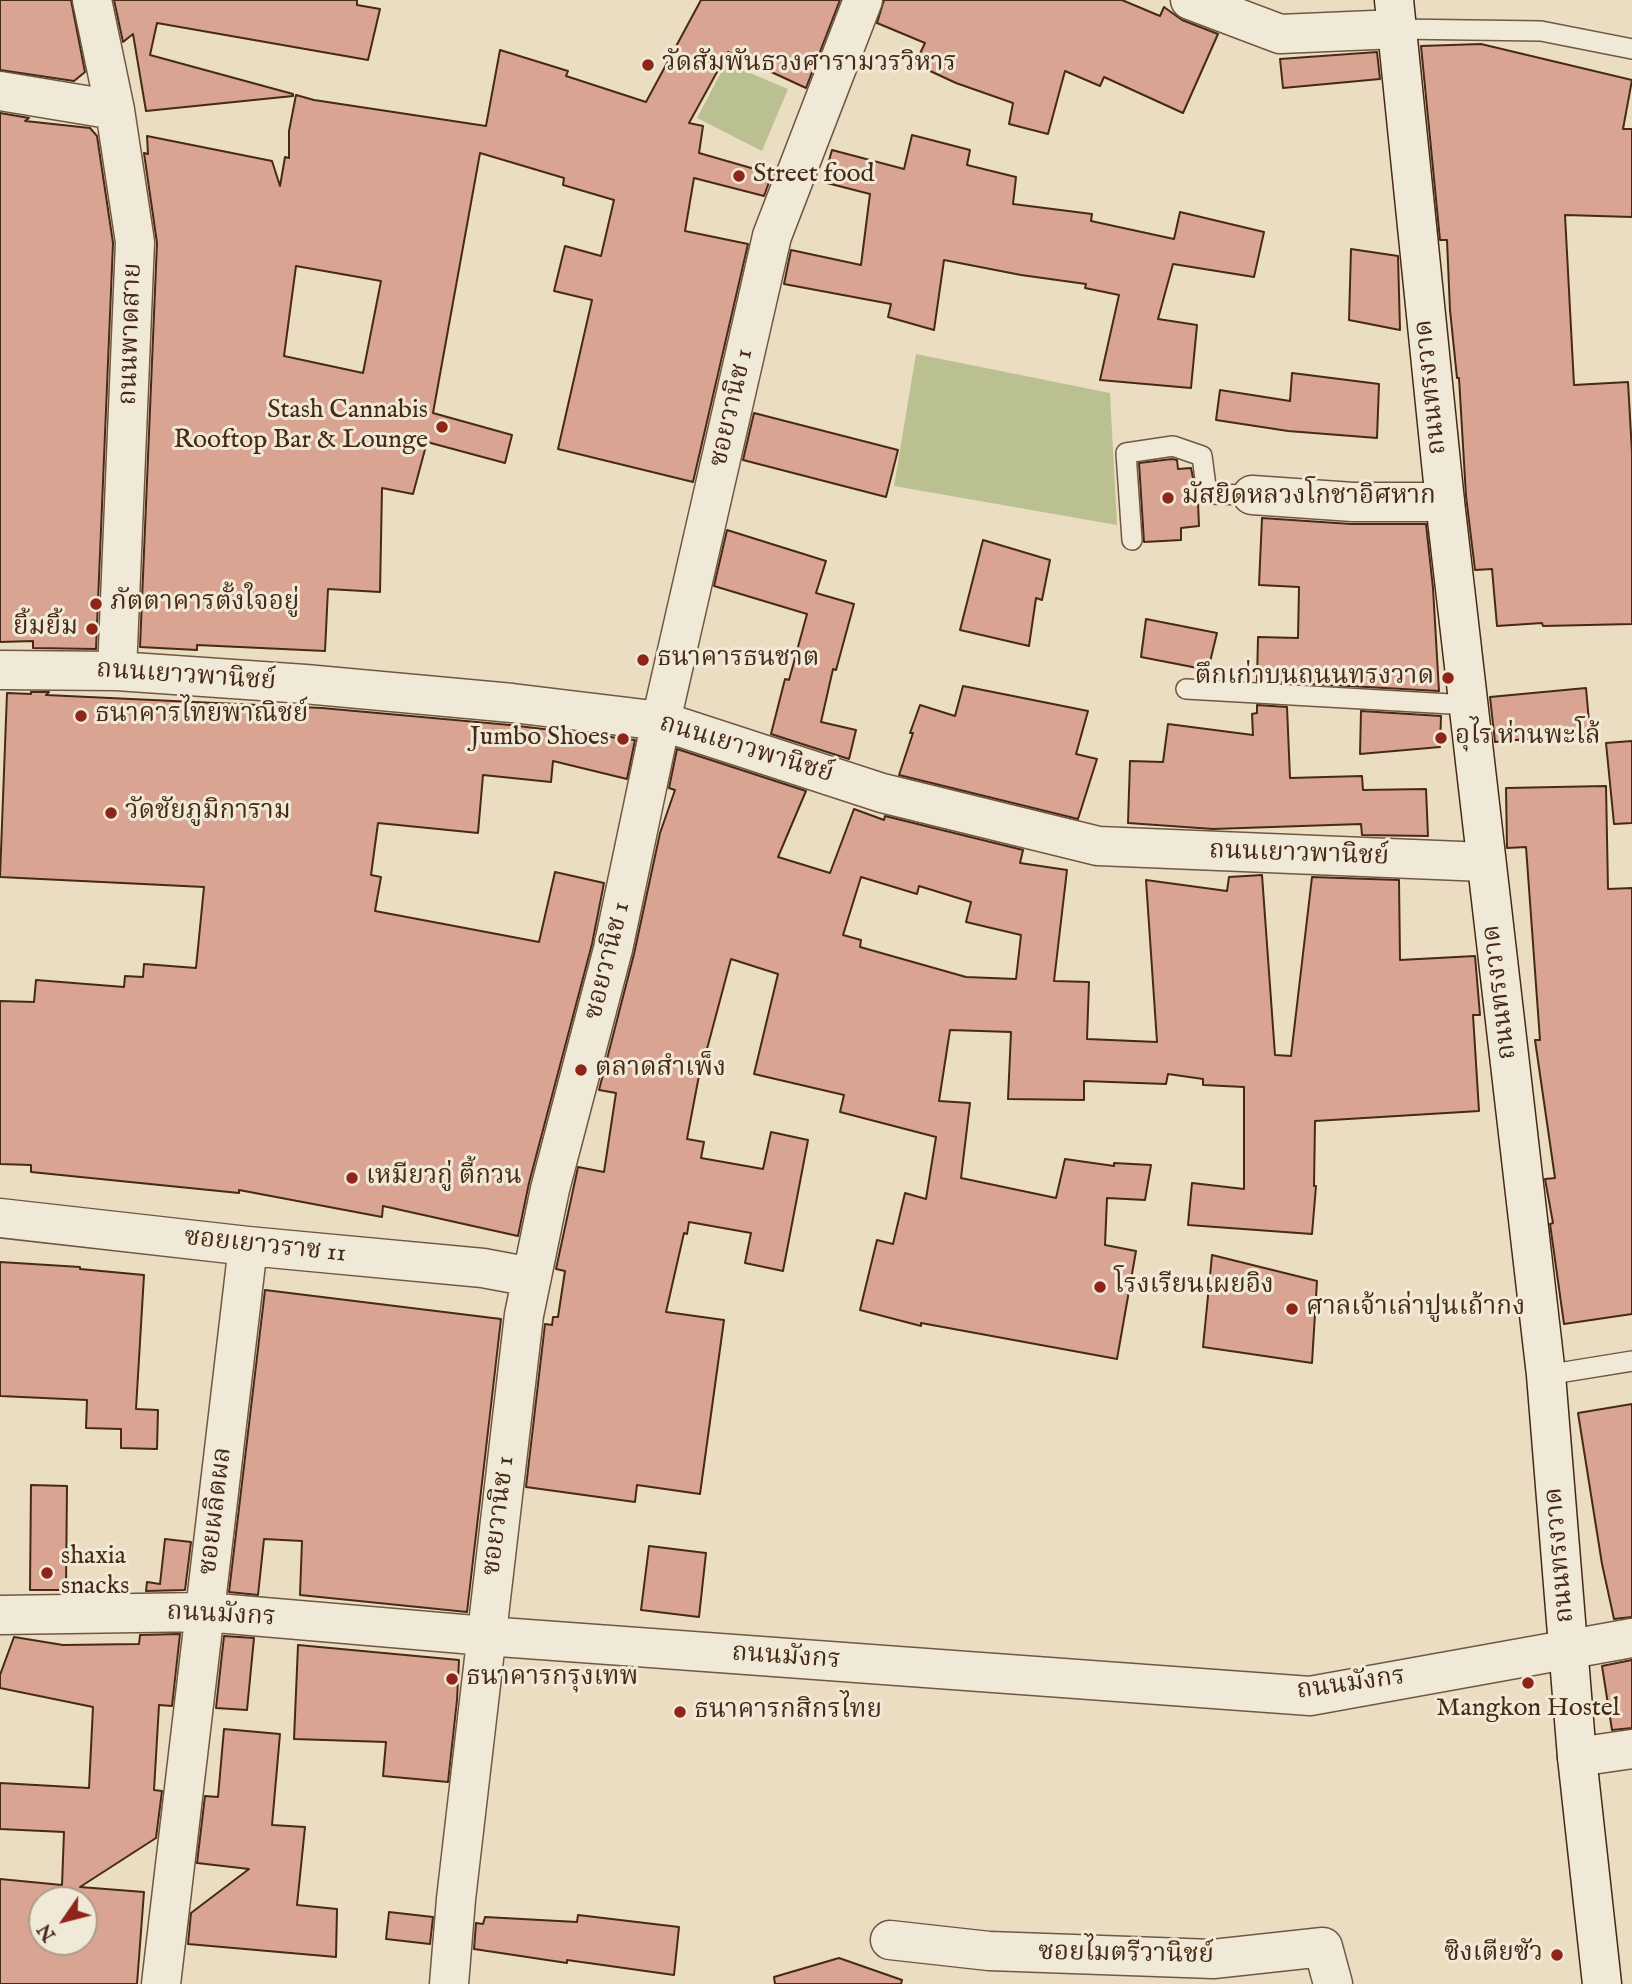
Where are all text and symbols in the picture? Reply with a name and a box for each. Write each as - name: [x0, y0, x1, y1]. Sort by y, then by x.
- place label: วัดสัมพันธวงศารามวรวิหาร: [662, 49, 956, 81]
- marker: วัดสัมพันธวงศารามวรวิหาร: [640, 57, 656, 73]
- place label: Street food: [753, 160, 874, 192]
- marker: Street food: [731, 168, 747, 184]
- street label: ถนนพาดสาย: [114, 262, 150, 406]
- street label: ถนนทรงวาด: [1409, 318, 1455, 456]
- street label: ซอยวานิช 1: [704, 346, 762, 470]
- place label: Stash Cannabis Rooftop Bar & Lounge: [173, 396, 428, 458]
- marker: Stash Cannabis Rooftop Bar & Lounge: [434, 419, 450, 435]
- place label: มัสยิดหลวงโกชาอิศหาก: [1182, 482, 1436, 514]
- marker: มัสยิดหลวงโกชาอิศหาก: [1160, 490, 1176, 506]
- place label: ภัตตาคารตั้งใจอยู่: [110, 588, 299, 620]
- marker: ภัตตาคารตั้งใจอยู่: [88, 596, 104, 612]
- place label: ยิ้มยิ้ม: [13, 613, 78, 645]
- marker: ยิ้มยิ้ม: [84, 621, 100, 637]
- place label: ธนาคารธนชาต: [657, 644, 819, 676]
- marker: ธนาคารธนชาต: [635, 652, 651, 668]
- street label: ถนนเยาวพานิชย์: [95, 655, 277, 699]
- place label: ตึกเก่าบนถนนทรงวาด: [1195, 662, 1434, 694]
- marker: ตึกเก่าบนถนนทรงวาด: [1440, 670, 1456, 686]
- place label: ธนาคารไทยพาณิชย์: [95, 700, 308, 732]
- marker: ธนาคารไทยพาณิชย์: [73, 708, 89, 724]
- street label: ถนนเยาวพานิชย์: [655, 709, 837, 791]
- place label: อุไร ห่านพะโล้: [1455, 722, 1601, 754]
- place label: Jumbo Shoes: [470, 723, 609, 755]
- marker: อุไร ห่านพะโล้: [1433, 730, 1449, 746]
- marker: Jumbo Shoes: [615, 731, 631, 747]
- place label: วัดชัยภูมิการาม: [125, 797, 291, 829]
- marker: วัดชัยภูมิการาม: [103, 805, 119, 821]
- street label: ถนนเยาวพานิชย์: [1208, 836, 1390, 874]
- street label: ซอยวานิช 1: [579, 899, 639, 1023]
- street label: ถนนทรงวาด: [1477, 923, 1525, 1061]
- place label: ตลาดสำเพ็ง: [595, 1054, 726, 1086]
- marker: ตลาดสำเพ็ง: [573, 1062, 589, 1078]
- place label: เหมียวกู่ ตี้กวน: [366, 1162, 522, 1194]
- marker: เหมียวกู่ ตี้กวน: [344, 1170, 360, 1186]
- street label: ซอยเยาวราช 11: [182, 1223, 348, 1271]
- place label: โรงเรียนเผยอิง: [1114, 1271, 1274, 1303]
- marker: โรงเรียนเผยอิง: [1092, 1279, 1108, 1295]
- place label: ศาลเจ้าเล่าปูนเถ้ากง: [1306, 1293, 1525, 1325]
- marker: ศาลเจ้าเล่าปูนเถ้ากง: [1284, 1301, 1300, 1317]
- street label: ซอยผลิตผล: [194, 1445, 240, 1577]
- street label: ซอยวานิช 1: [477, 1454, 523, 1578]
- street label: ถนนทรงวาด: [1540, 1486, 1582, 1624]
- place label: shaxia snacks: [61, 1542, 129, 1604]
- marker: shaxia snacks: [39, 1565, 55, 1581]
- street label: ถนนมังกร: [166, 1598, 276, 1634]
- street label: ถนนมังกร: [731, 1639, 841, 1677]
- street label: ถนนมังกร: [1295, 1662, 1407, 1708]
- place label: ธนาคารกรุงเทพ: [466, 1663, 638, 1695]
- marker: ธนาคารกรุงเทพ: [444, 1671, 460, 1687]
- marker: Mangkon Hostel: [1520, 1675, 1536, 1691]
- place label: Mangkon Hostel: [1436, 1694, 1620, 1726]
- place label: ธนาคารกสิกรไทย: [694, 1696, 882, 1728]
- marker: ธนาคารกสิกรไทย: [672, 1704, 688, 1720]
- north arrow: [28, 1886, 98, 1956]
- text: N: [33, 1918, 62, 1946]
- street label: ซอยไมตรีวานิชย์: [1038, 1938, 1214, 1972]
- place label: ซิงเตียซัว: [1444, 1939, 1543, 1971]
- marker: ซิงเตียซัว: [1549, 1947, 1565, 1963]

